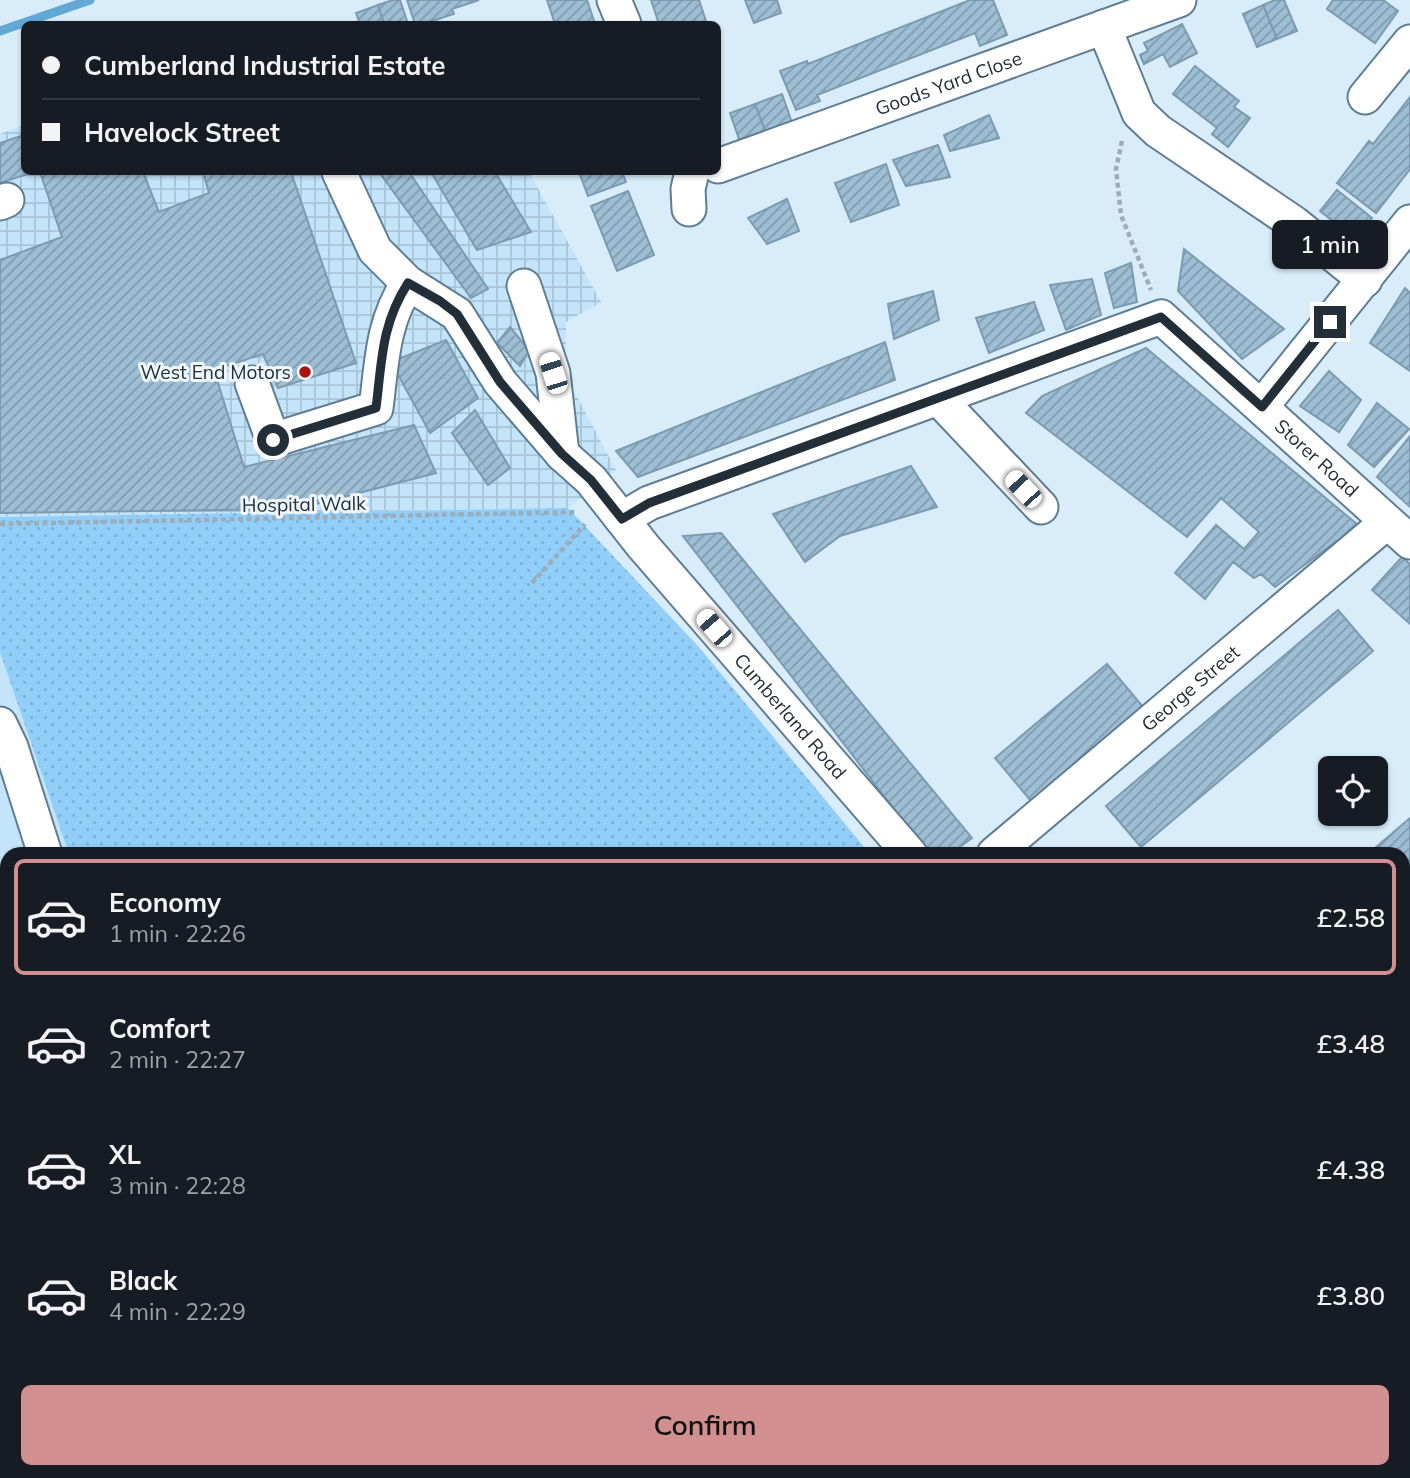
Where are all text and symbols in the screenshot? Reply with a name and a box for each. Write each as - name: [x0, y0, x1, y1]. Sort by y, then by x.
- street label: Goods Yard Close: [872, 46, 1025, 120]
- text: Cumberland Industrial Estate: [84, 49, 445, 82]
- text: Havelock Street: [84, 116, 280, 149]
- callout: 1 min: [1272, 220, 1388, 270]
- text: 1 min: [1300, 230, 1360, 259]
- route end: [1314, 306, 1346, 338]
- car: [537, 350, 570, 396]
- place label: West End Motors: [140, 360, 291, 384]
- marker: West End Motors: [297, 364, 313, 380]
- street label: Storer Road: [1270, 414, 1364, 502]
- route start: [257, 424, 289, 456]
- car: [1001, 466, 1046, 512]
- street label: Hospital Walk: [242, 491, 366, 517]
- car: [693, 605, 736, 651]
- street label: George Street: [1136, 640, 1245, 736]
- street label: Cumberland Road: [729, 648, 852, 784]
- map controls: [1318, 756, 1388, 826]
- button: locate: [1318, 756, 1388, 826]
- icon: car: [25, 886, 88, 949]
- text: Economy: [109, 886, 221, 919]
- text: £2.58: [1316, 901, 1385, 934]
- text: 1 min · 22:26: [109, 919, 246, 948]
- icon: car: [25, 1012, 88, 1075]
- text: Comfort: [109, 1012, 210, 1045]
- text: £3.48: [1316, 1027, 1385, 1060]
- text: 2 min · 22:27: [109, 1045, 246, 1074]
- icon: car: [25, 1138, 88, 1201]
- text: XL: [109, 1138, 141, 1171]
- text: £4.38: [1316, 1153, 1385, 1186]
- text: 3 min · 22:28: [109, 1171, 246, 1200]
- icon: car: [25, 1264, 88, 1327]
- text: Black: [109, 1264, 177, 1297]
- text: £3.80: [1316, 1279, 1385, 1312]
- text: 4 min · 22:29: [109, 1297, 246, 1326]
- button: Confirm: [21, 1385, 1389, 1465]

